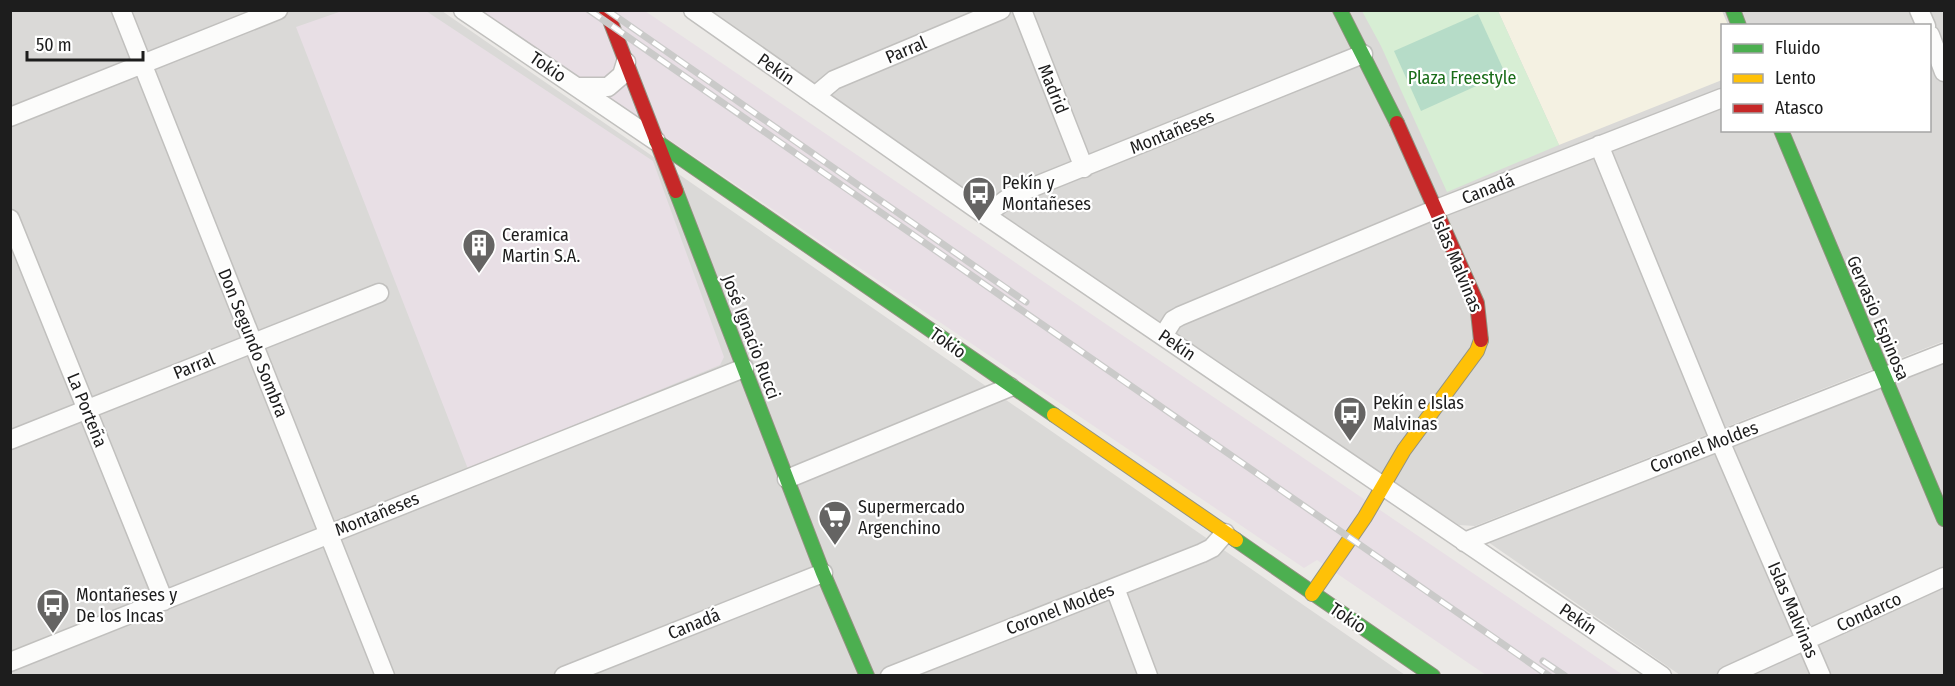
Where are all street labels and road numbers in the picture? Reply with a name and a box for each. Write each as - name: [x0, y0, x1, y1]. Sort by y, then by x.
- street label: Parral: [882, 31, 930, 68]
- street label: Tokio: [526, 47, 570, 87]
- street label: Pekín: [753, 48, 799, 90]
- street label: Madrid: [1033, 61, 1073, 117]
- street label: Montañeses: [1127, 105, 1218, 159]
- street label: Canadá: [1459, 169, 1518, 209]
- street label: Islas Malvinas: [1427, 213, 1487, 316]
- street label: Gervasio Espinosa: [1842, 252, 1914, 384]
- street label: Don Segundo Sombra: [213, 265, 293, 421]
- street label: José Ignacio Rucci: [717, 272, 785, 402]
- street label: Tokio: [926, 323, 970, 363]
- street label: Pekín: [1154, 325, 1200, 365]
- street label: Parral: [170, 348, 218, 384]
- street label: La Porteña: [62, 370, 112, 451]
- street label: Coronel Moldes: [1647, 416, 1761, 478]
- street label: Montañeses: [332, 487, 423, 541]
- street label: Islas Malvinas: [1763, 559, 1823, 662]
- street label: Coronel Moldes: [1003, 578, 1117, 640]
- street label: Condarco: [1833, 587, 1905, 637]
- street label: Tokio: [1326, 598, 1370, 638]
- street label: Pekín: [1555, 599, 1601, 639]
- street label: Canadá: [665, 604, 724, 644]

